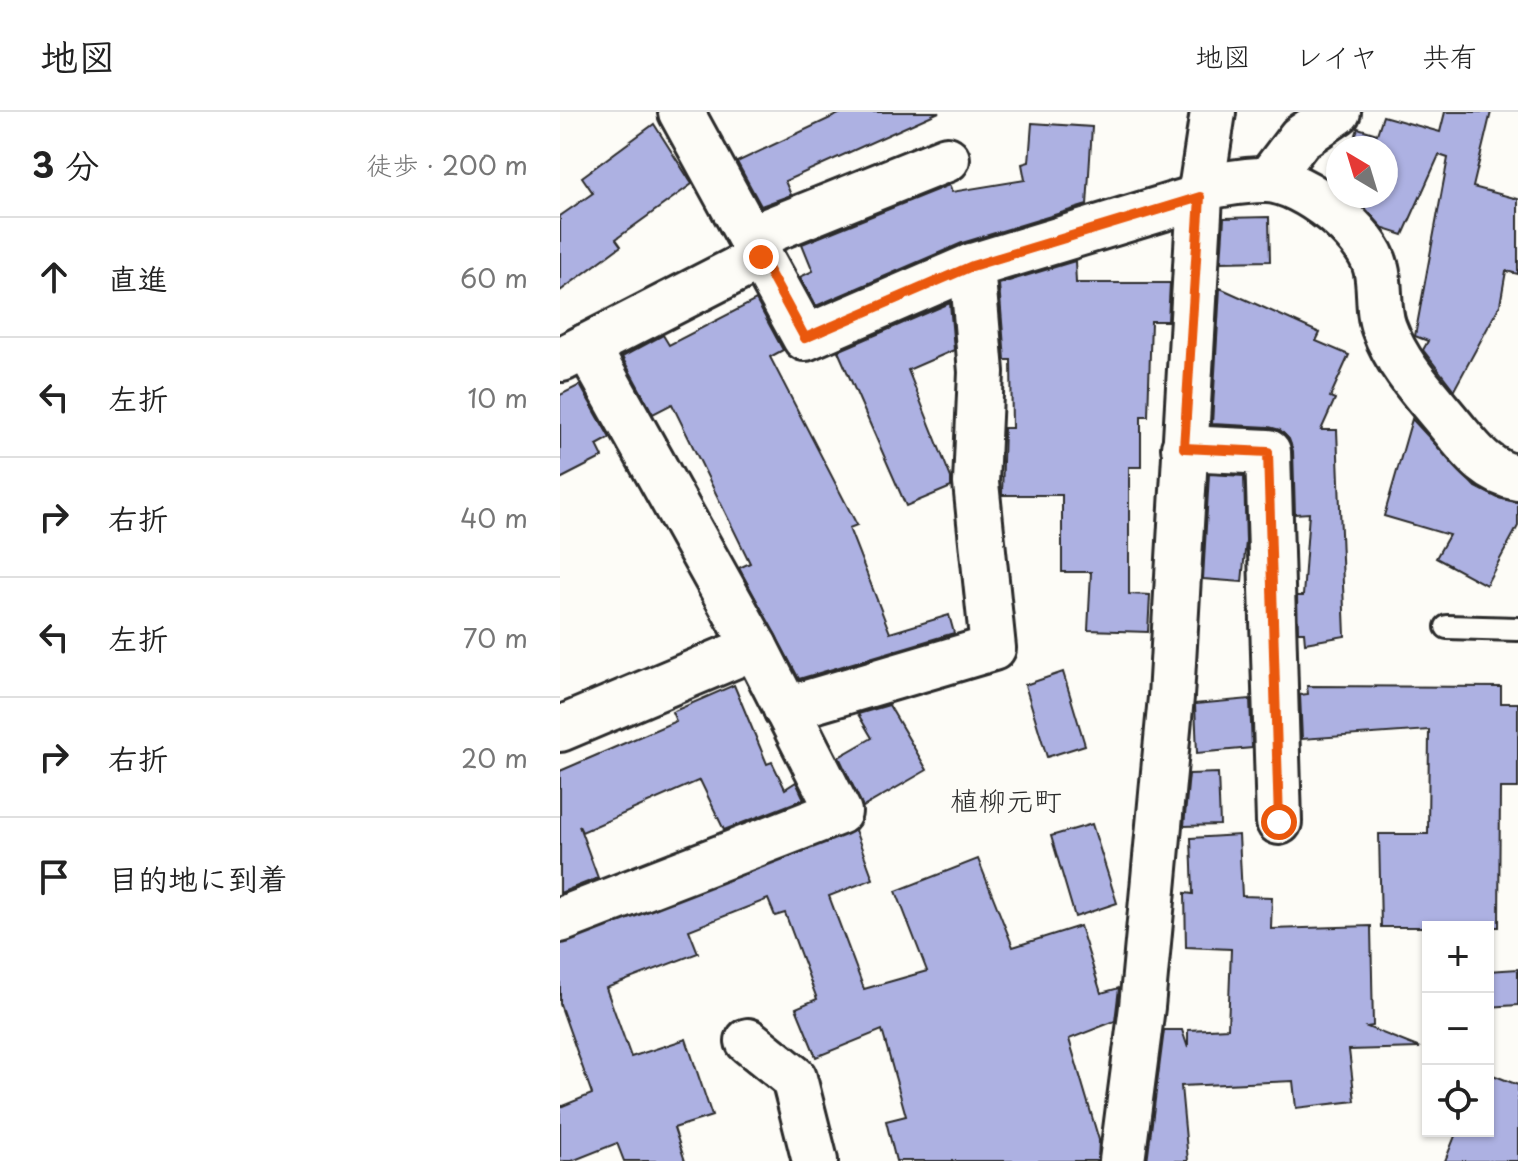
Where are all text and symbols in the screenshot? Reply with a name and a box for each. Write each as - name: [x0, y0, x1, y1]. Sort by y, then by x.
- text: 地図: [40, 27, 116, 84]
- text: 地図: [1195, 34, 1251, 77]
- text: レイヤ: [1295, 34, 1378, 77]
- text: 共有: [1422, 34, 1478, 77]
- north arrow: [1326, 136, 1398, 208]
- text: 3 分: [32, 138, 99, 190]
- text: 徒歩 · 200 m: [366, 145, 528, 184]
- route end: [743, 239, 779, 275]
- icon: ahead: [32, 255, 76, 299]
- text: 直進: [108, 255, 168, 300]
- text: 60 m: [460, 258, 528, 297]
- icon: left: [32, 375, 76, 419]
- text: 左折: [108, 375, 168, 420]
- text: 10 m: [467, 378, 528, 417]
- icon: right: [32, 495, 76, 539]
- text: 右折: [108, 495, 168, 540]
- text: 40 m: [460, 498, 528, 537]
- icon: left: [32, 615, 76, 659]
- text: 左折: [108, 615, 168, 660]
- text: 70 m: [463, 618, 528, 657]
- icon: right: [32, 735, 76, 779]
- text: 右折: [108, 735, 168, 780]
- text: 20 m: [461, 738, 528, 777]
- district label: 植柳元町: [950, 778, 1062, 821]
- route start: [1261, 804, 1297, 840]
- icon: arrive: [32, 855, 76, 899]
- text: 目的地に到着: [108, 855, 288, 900]
- map controls: [1422, 921, 1494, 1137]
- button: +: [1422, 921, 1494, 993]
- button: −: [1422, 993, 1494, 1065]
- button: locate: [1422, 1065, 1494, 1137]

